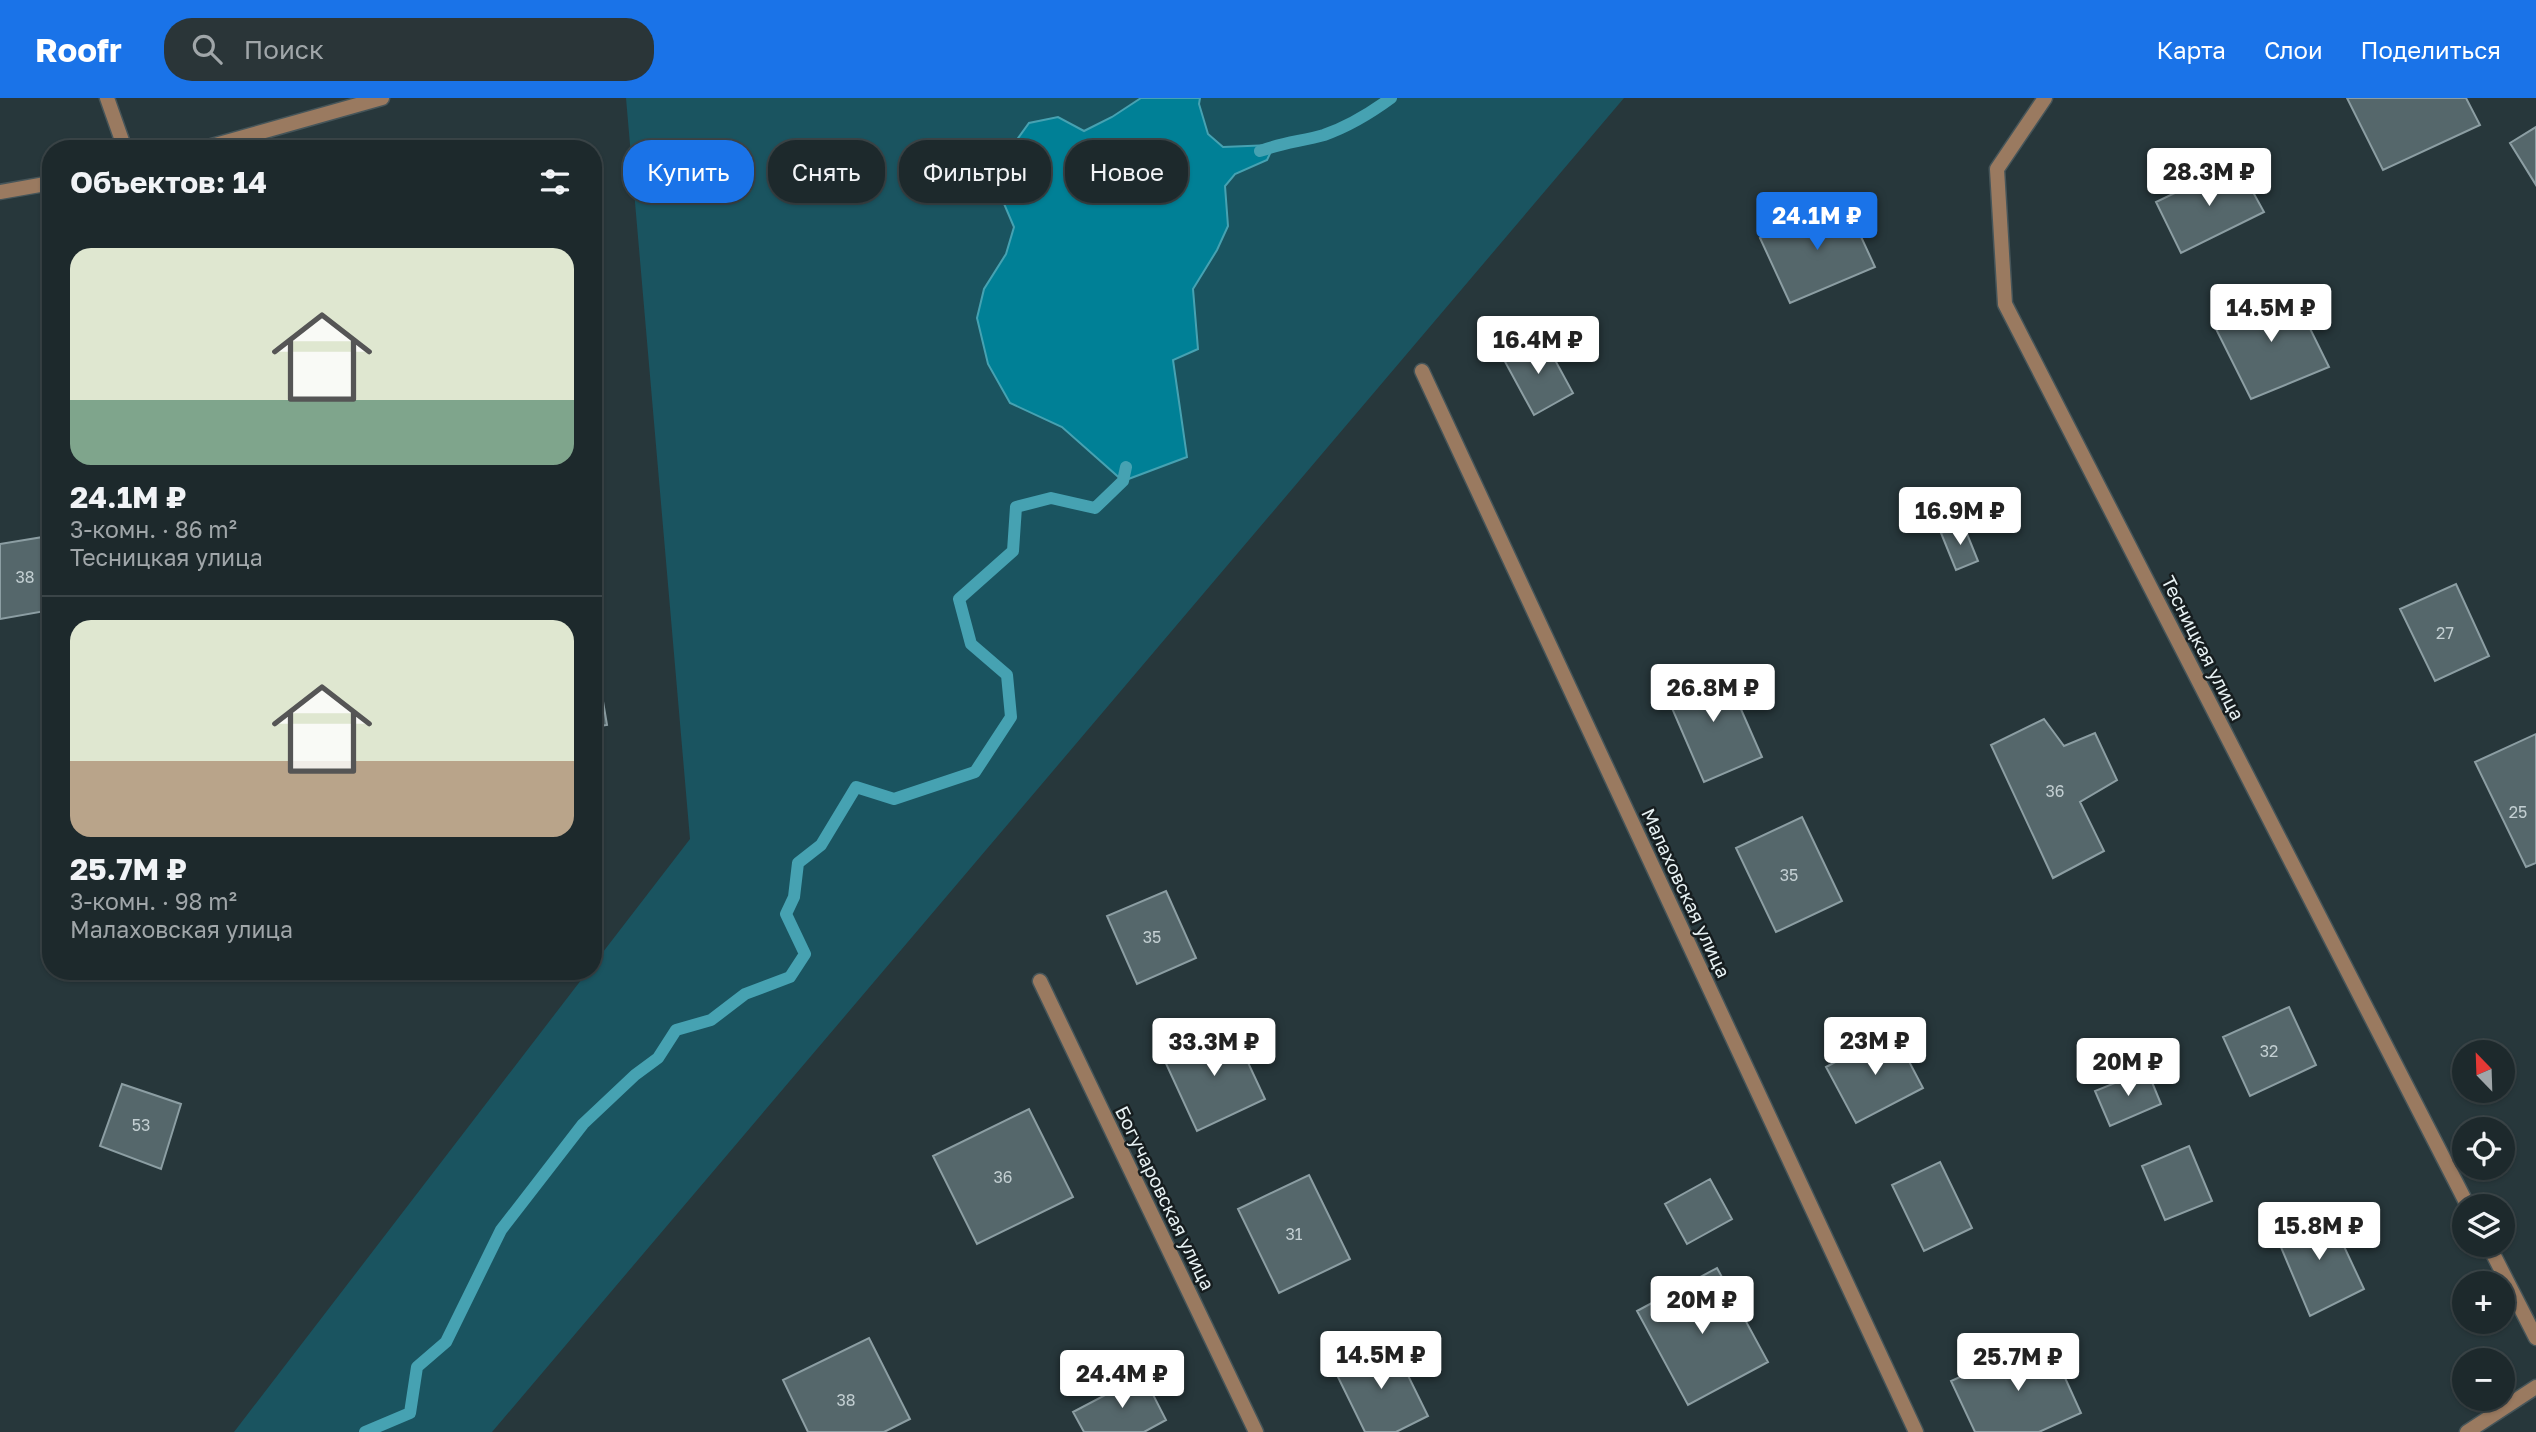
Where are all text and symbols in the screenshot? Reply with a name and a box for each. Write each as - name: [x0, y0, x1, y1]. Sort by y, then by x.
- search box: [164, 18, 654, 81]
- text: Roofr: [35, 30, 122, 69]
- icon: search: [188, 30, 226, 68]
- text: Поиск: [244, 34, 324, 65]
- text: Карта: [2156, 35, 2226, 64]
- text: Слои: [2264, 35, 2323, 64]
- text: Поделиться: [2361, 35, 2501, 64]
- chip: Купить: [623, 140, 754, 203]
- chip: Снять: [768, 140, 885, 203]
- chip: Фильтры: [899, 140, 1051, 203]
- chip: Новое: [1065, 140, 1188, 203]
- pin: 28.3M ₽: [2144, 148, 2274, 208]
- text: 28.3M ₽: [2163, 157, 2255, 185]
- icon: filters: [536, 163, 574, 201]
- text: Объектов: 14: [70, 164, 267, 200]
- pin: 24.1M ₽: [1752, 192, 1882, 252]
- text: 24.1M ₽: [1772, 201, 1862, 229]
- pin: 14.5M ₽: [2206, 285, 2336, 344]
- text: 14.5M ₽: [2226, 293, 2316, 321]
- icon: home: [259, 294, 385, 420]
- pin: 16.4M ₽: [1473, 316, 1603, 376]
- text: 16.4M ₽: [1493, 325, 1583, 353]
- text: 24.1M ₽: [70, 479, 187, 515]
- pin: 16.9M ₽: [1895, 488, 2025, 547]
- text: 16.9M ₽: [1915, 496, 2005, 524]
- text: 3-комн. · 86 m²: [70, 515, 237, 543]
- text: Тесницкая улица: [70, 543, 263, 571]
- house number: 38: [15, 567, 35, 587]
- street label: Тесницкая улица: [2157, 572, 2250, 724]
- house number: 27: [2436, 623, 2454, 643]
- pin: 26.8M ₽: [1648, 664, 1778, 724]
- icon: home: [259, 666, 385, 792]
- text: 26.8M ₽: [1667, 673, 1759, 701]
- house number: 36: [2045, 781, 2065, 801]
- house number: 25: [2509, 802, 2527, 822]
- street label: Малаховская улица: [1637, 804, 1736, 981]
- text: 25.7M ₽: [70, 851, 187, 887]
- house number: 35: [1780, 865, 1798, 885]
- text: 3-комн. · 98 m²: [70, 887, 237, 915]
- text: Малаховская улица: [70, 915, 293, 943]
- house number: 35: [1143, 927, 1161, 947]
- pin: 33.3M ₽: [1149, 1018, 1279, 1078]
- pin: 23M ₽: [1826, 1018, 1924, 1077]
- text: 23M ₽: [1840, 1026, 1910, 1054]
- text: 33.3M ₽: [1168, 1027, 1260, 1055]
- pin: 20M ₽: [2079, 1038, 2177, 1098]
- north arrow: [2452, 1040, 2515, 1102]
- map controls: [2452, 1040, 2515, 1411]
- house number: 32: [2260, 1041, 2278, 1061]
- text: 20M ₽: [2093, 1047, 2163, 1075]
- street label: Богучаровская улица: [1111, 1102, 1220, 1294]
- house number: 53: [132, 1115, 150, 1135]
- button: locate: [2452, 1117, 2515, 1180]
- house number: 36: [993, 1167, 1013, 1187]
- button: layers: [2452, 1194, 2515, 1257]
- pin: 15.8M ₽: [2254, 1202, 2384, 1262]
- text: 15.8M ₽: [2274, 1211, 2364, 1239]
- house number: 31: [1285, 1224, 1303, 1244]
- button: +: [2452, 1271, 2515, 1334]
- pin: 20M ₽: [1653, 1276, 1751, 1336]
- text: 20M ₽: [1667, 1285, 1737, 1313]
- pin: 14.5M ₽: [1316, 1332, 1446, 1391]
- pin: 25.7M ₽: [1953, 1334, 2083, 1393]
- text: 14.5M ₽: [1336, 1340, 1426, 1368]
- text: 25.7M ₽: [1973, 1342, 2063, 1370]
- button: −: [2452, 1348, 2515, 1411]
- pin: 24.4M ₽: [1057, 1350, 1187, 1410]
- text: 24.4M ₽: [1076, 1359, 1168, 1387]
- house number: 38: [836, 1390, 856, 1410]

